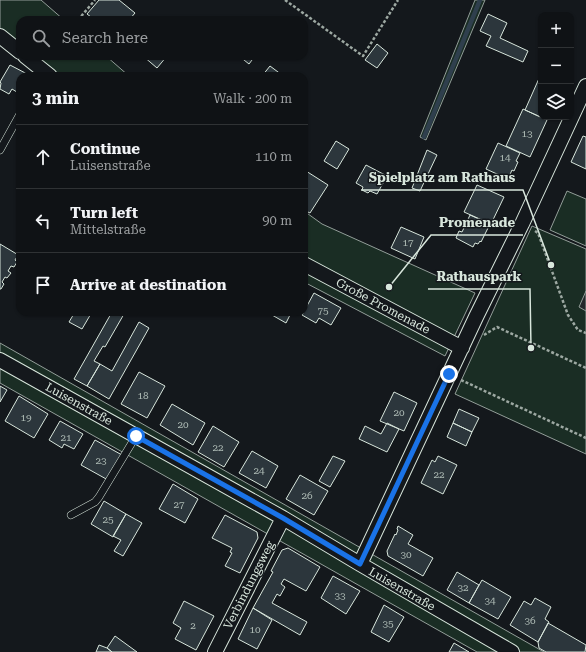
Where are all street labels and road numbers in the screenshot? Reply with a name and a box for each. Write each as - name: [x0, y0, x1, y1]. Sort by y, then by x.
- street label: Große Promenade: [334, 275, 433, 337]
- street label: Luisenstraße: [43, 380, 115, 428]
- street label: Verbindungsweg: [221, 538, 277, 631]
- street label: Luisenstraße: [366, 564, 438, 614]

